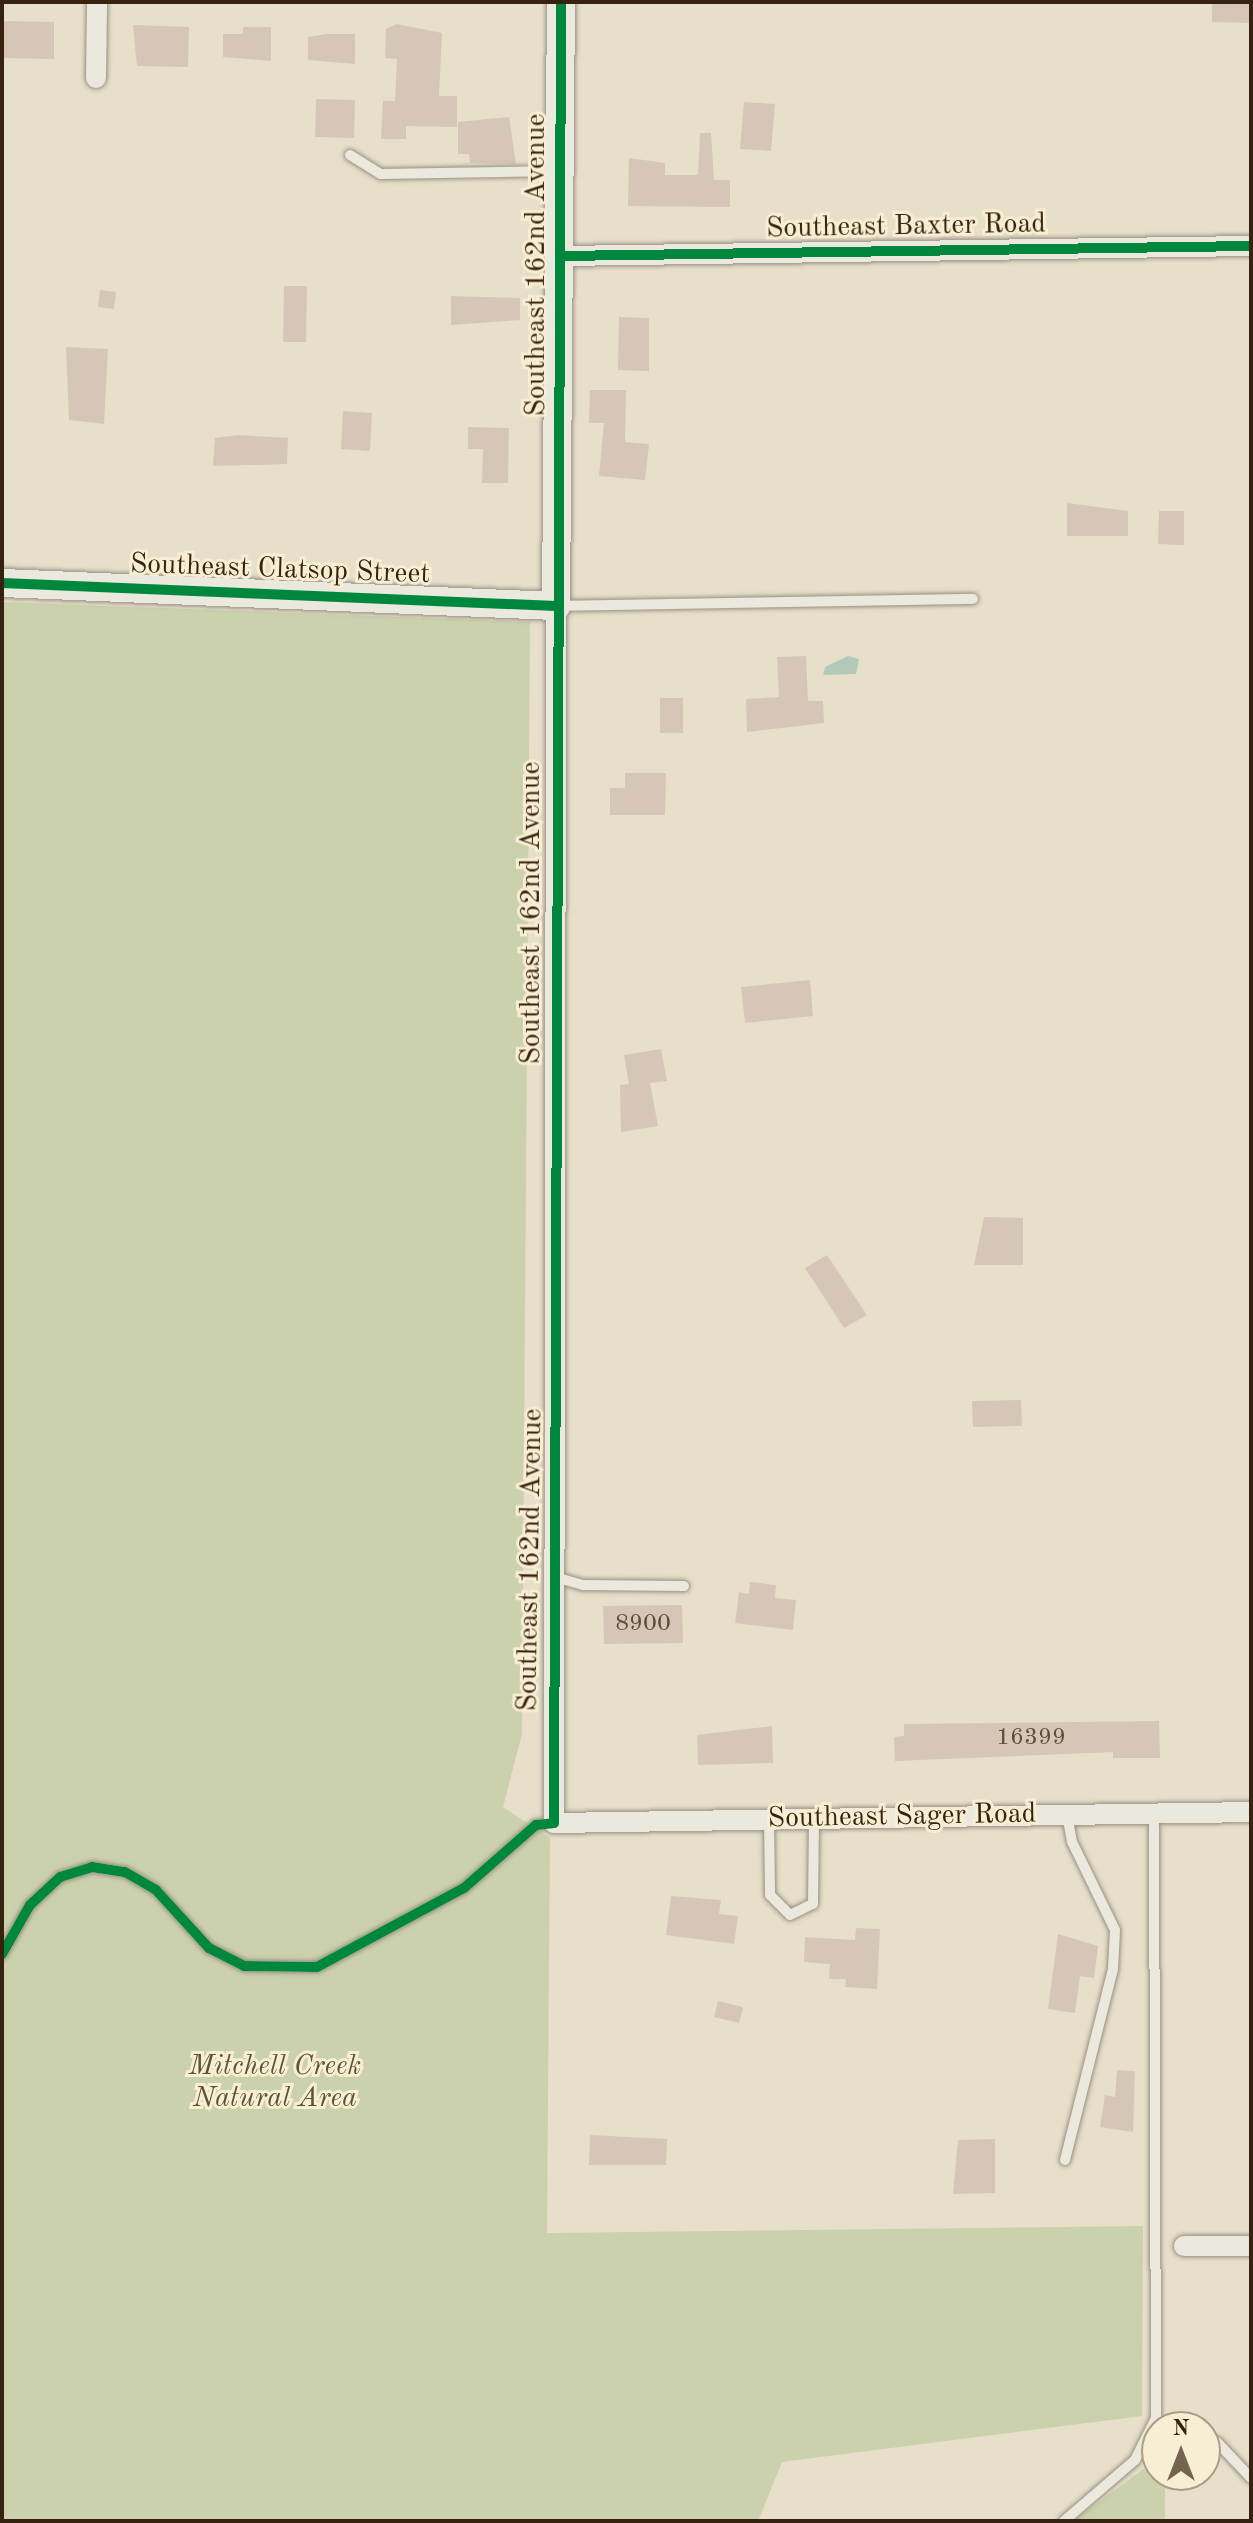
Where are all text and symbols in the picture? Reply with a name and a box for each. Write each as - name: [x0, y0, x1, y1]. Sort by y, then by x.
- street label: Southeast 162nd Avenue: [520, 114, 554, 416]
- street label: Southeast Baxter Road: [766, 208, 1046, 246]
- street label: Southeast Clatsop Street: [129, 548, 431, 592]
- street label: Southeast 162nd Avenue: [515, 762, 549, 1064]
- street label: Southeast 162nd Avenue: [512, 1408, 550, 1712]
- house number: 8900: [615, 1611, 671, 1639]
- house number: 16399: [996, 1725, 1066, 1753]
- street label: Southeast Sager Road: [767, 1798, 1037, 1836]
- park label: Mitchell Creek Natural Area: [189, 2050, 361, 2116]
- north arrow: [1141, 2411, 1221, 2491]
- text: N: [1173, 2418, 1189, 2440]

